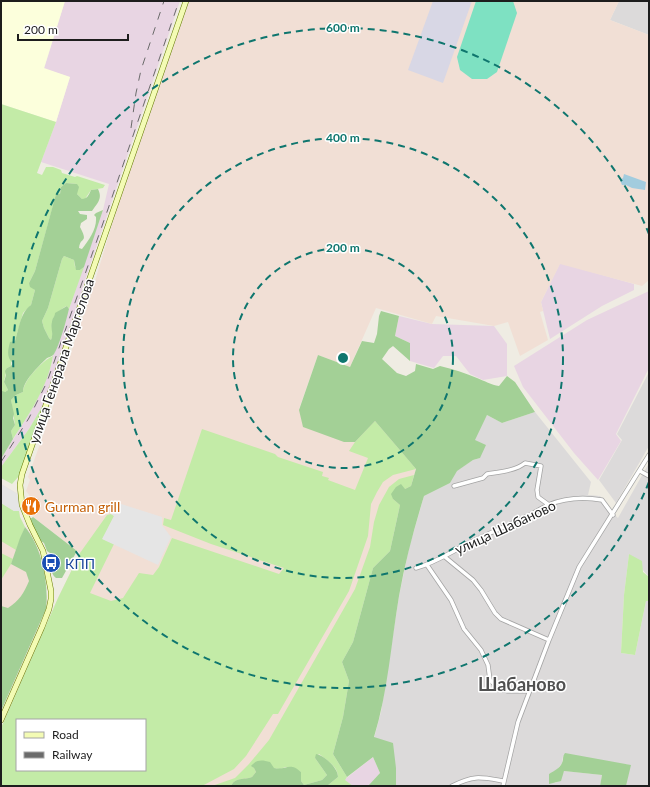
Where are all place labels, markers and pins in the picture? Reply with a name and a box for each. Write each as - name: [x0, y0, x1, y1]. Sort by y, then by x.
- centre of rings: [336, 351, 350, 365]
- restaurant icon: Gurman grill: [20, 495, 42, 517]
- place label: Gurman grill: [45, 498, 120, 515]
- bus stop icon: КПП: [40, 552, 62, 574]
- place label: КПП: [65, 555, 95, 572]

